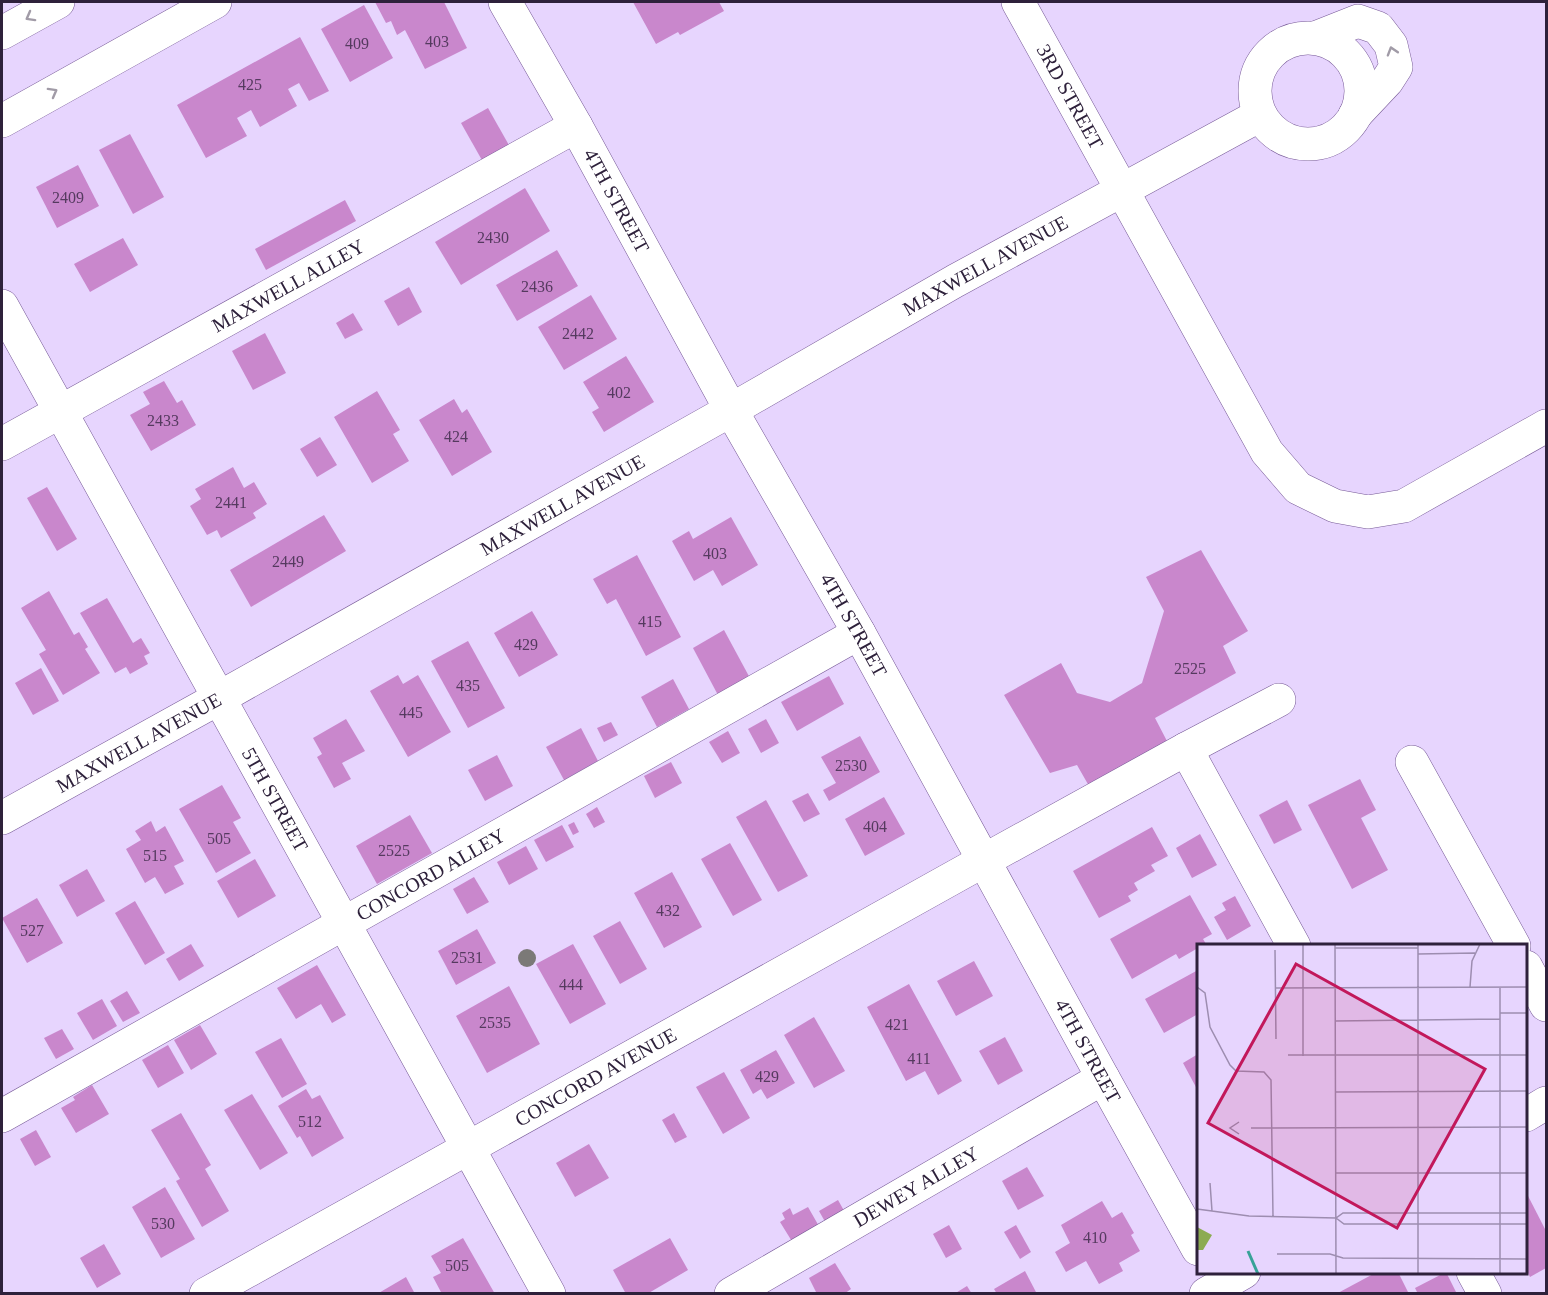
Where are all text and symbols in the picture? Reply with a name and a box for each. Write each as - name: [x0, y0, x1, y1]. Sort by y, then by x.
- one-way arrow: [25, 10, 36, 21]
- house number: 403: [425, 33, 449, 50]
- house number: 409: [345, 35, 369, 52]
- street label: 3RD STREET: [1033, 40, 1108, 153]
- one-way arrow: [1387, 46, 1399, 57]
- house number: 425: [238, 76, 262, 93]
- one-way arrow: [46, 88, 57, 99]
- street label: 4TH STREET: [580, 145, 654, 256]
- house number: 2409: [52, 189, 84, 206]
- street label: MAXWELL AVENUE: [899, 211, 1071, 320]
- house number: 2430: [477, 229, 509, 246]
- street label: MAXWELL ALLEY: [208, 234, 368, 337]
- house number: 2436: [521, 278, 553, 295]
- house number: 2442: [562, 325, 594, 342]
- house number: 402: [607, 384, 631, 401]
- house number: 2433: [147, 412, 179, 429]
- house number: 424: [444, 428, 468, 445]
- street label: MAXWELL AVENUE: [476, 450, 648, 560]
- house number: 2441: [215, 494, 247, 511]
- house number: 403: [703, 545, 727, 562]
- house number: 2449: [272, 553, 304, 570]
- street label: 4TH STREET: [816, 569, 892, 680]
- house number: 415: [638, 613, 662, 630]
- house number: 429: [514, 636, 538, 653]
- house number: 2525: [1174, 660, 1206, 677]
- house number: 435: [456, 677, 480, 694]
- street label: MAXWELL AVENUE: [52, 688, 225, 797]
- house number: 445: [399, 704, 423, 721]
- street label: 5TH STREET: [238, 744, 313, 855]
- house number: 2530: [835, 757, 867, 774]
- house number: 404: [863, 818, 887, 835]
- street label: CONCORD ALLEY: [352, 824, 509, 925]
- house number: 505: [207, 830, 231, 847]
- house number: 2525: [378, 842, 410, 859]
- house number: 515: [143, 847, 167, 864]
- house number: 432: [656, 902, 680, 919]
- house number: 527: [20, 922, 44, 939]
- inset map: [1197, 944, 1527, 1274]
- house number: 2531: [451, 949, 483, 966]
- house number: 444: [559, 976, 583, 993]
- street label: 4TH STREET: [1051, 995, 1125, 1106]
- house number: 2535: [479, 1014, 511, 1031]
- house number: 421: [885, 1016, 909, 1033]
- street label: CONCORD AVENUE: [511, 1023, 680, 1131]
- house number: 411: [907, 1050, 931, 1067]
- house number: 429: [755, 1068, 779, 1085]
- house number: 512: [298, 1113, 322, 1130]
- street label: DEWEY ALLEY: [850, 1142, 983, 1231]
- house number: 530: [151, 1215, 175, 1232]
- house number: 410: [1083, 1229, 1107, 1246]
- house number: 505: [445, 1257, 469, 1274]

